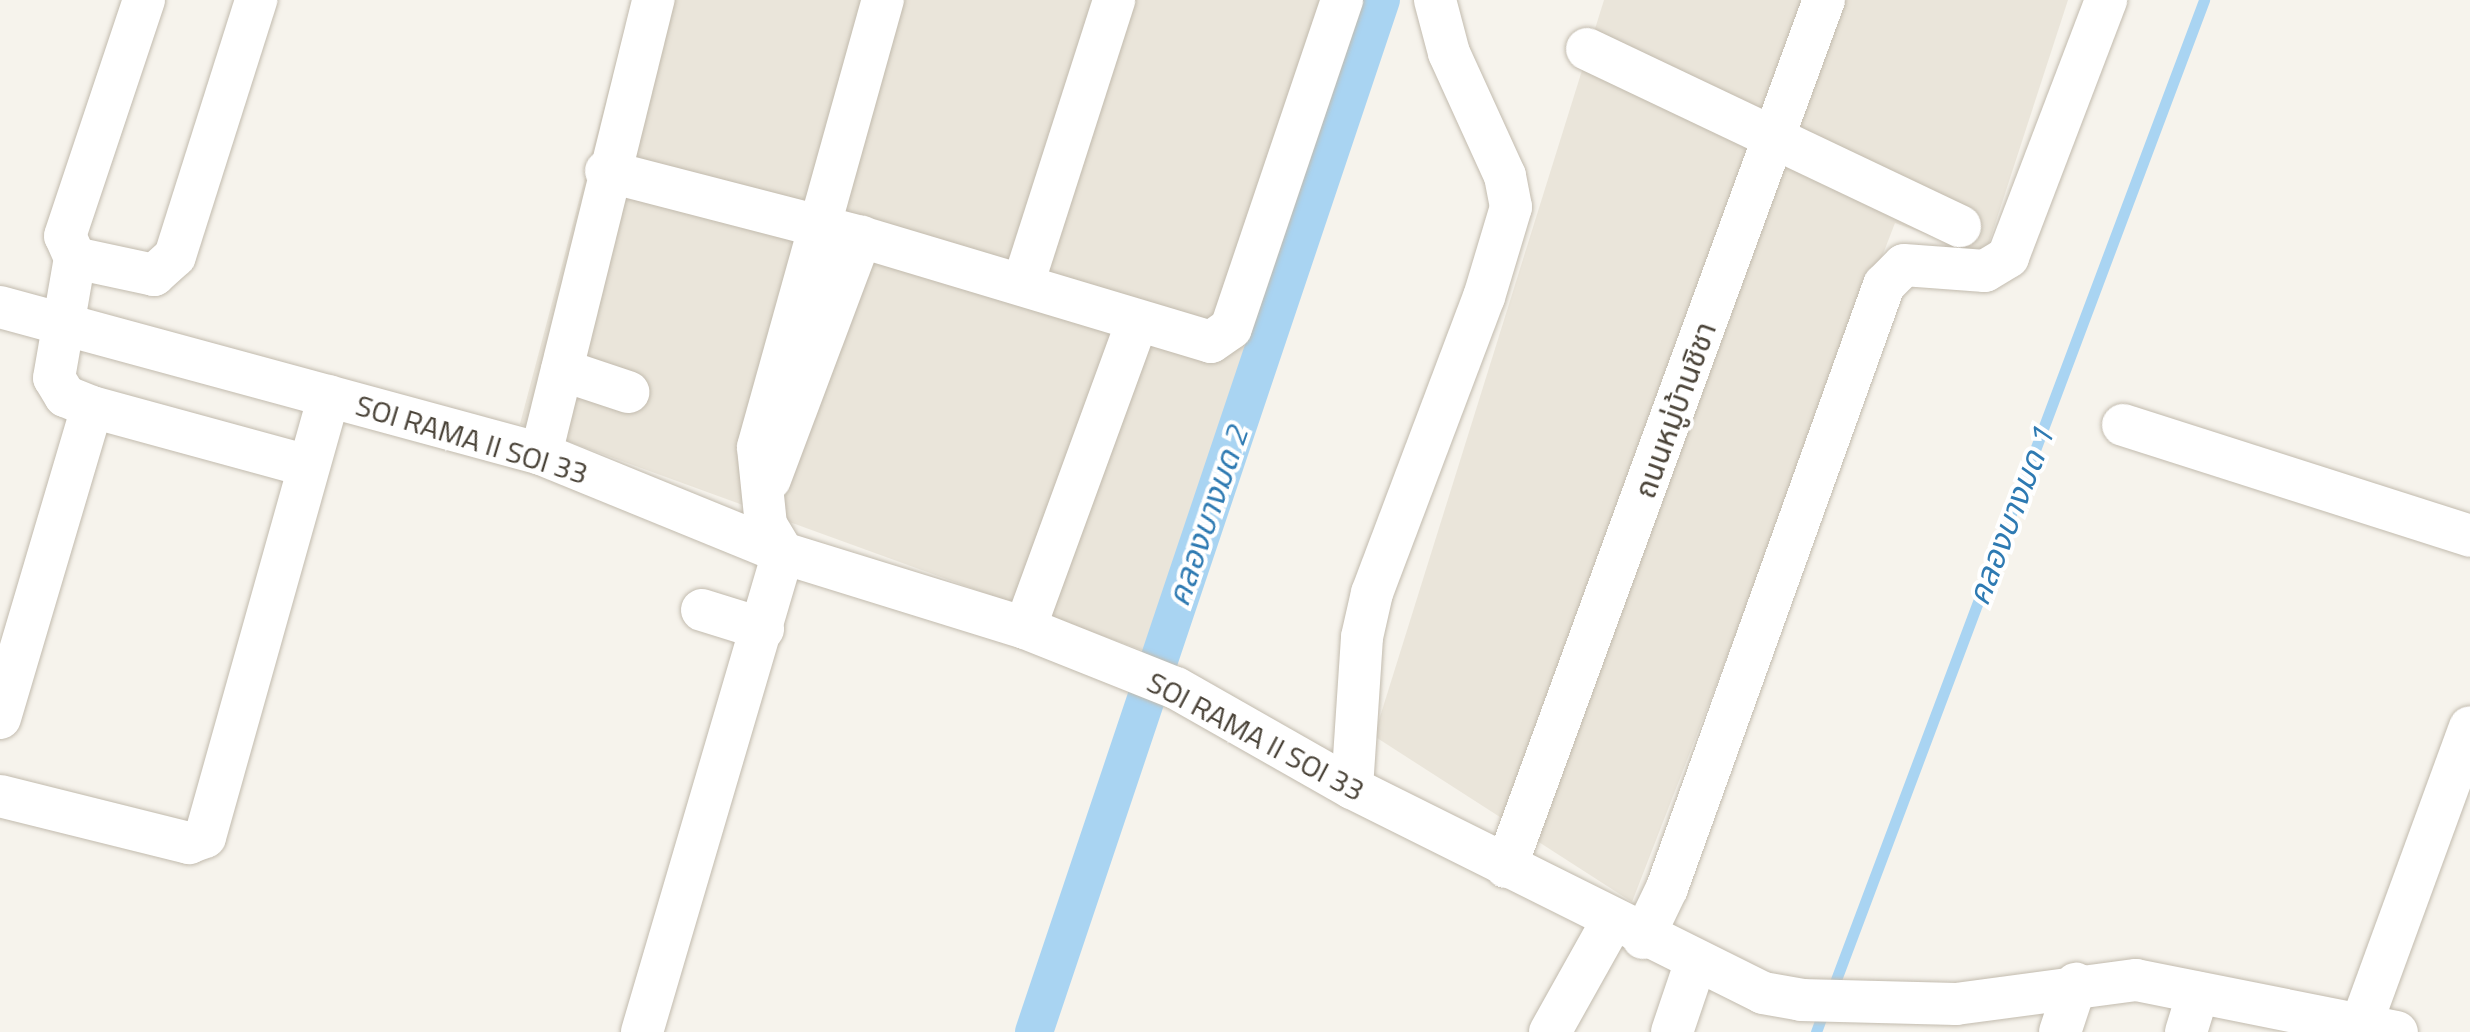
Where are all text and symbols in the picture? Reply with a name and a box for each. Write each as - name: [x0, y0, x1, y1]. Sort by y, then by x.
- street label: ถนนหมู่บ้านชิชา: [1626, 317, 1724, 503]
- street label: SOI RAMA II SOI 33: [352, 387, 592, 491]
- water label: คลองบางมด 2: [1158, 421, 1256, 611]
- water label: คลองบางมด 1: [1959, 422, 2061, 610]
- street label: SOI RAMA II SOI 33: [1141, 664, 1371, 808]

